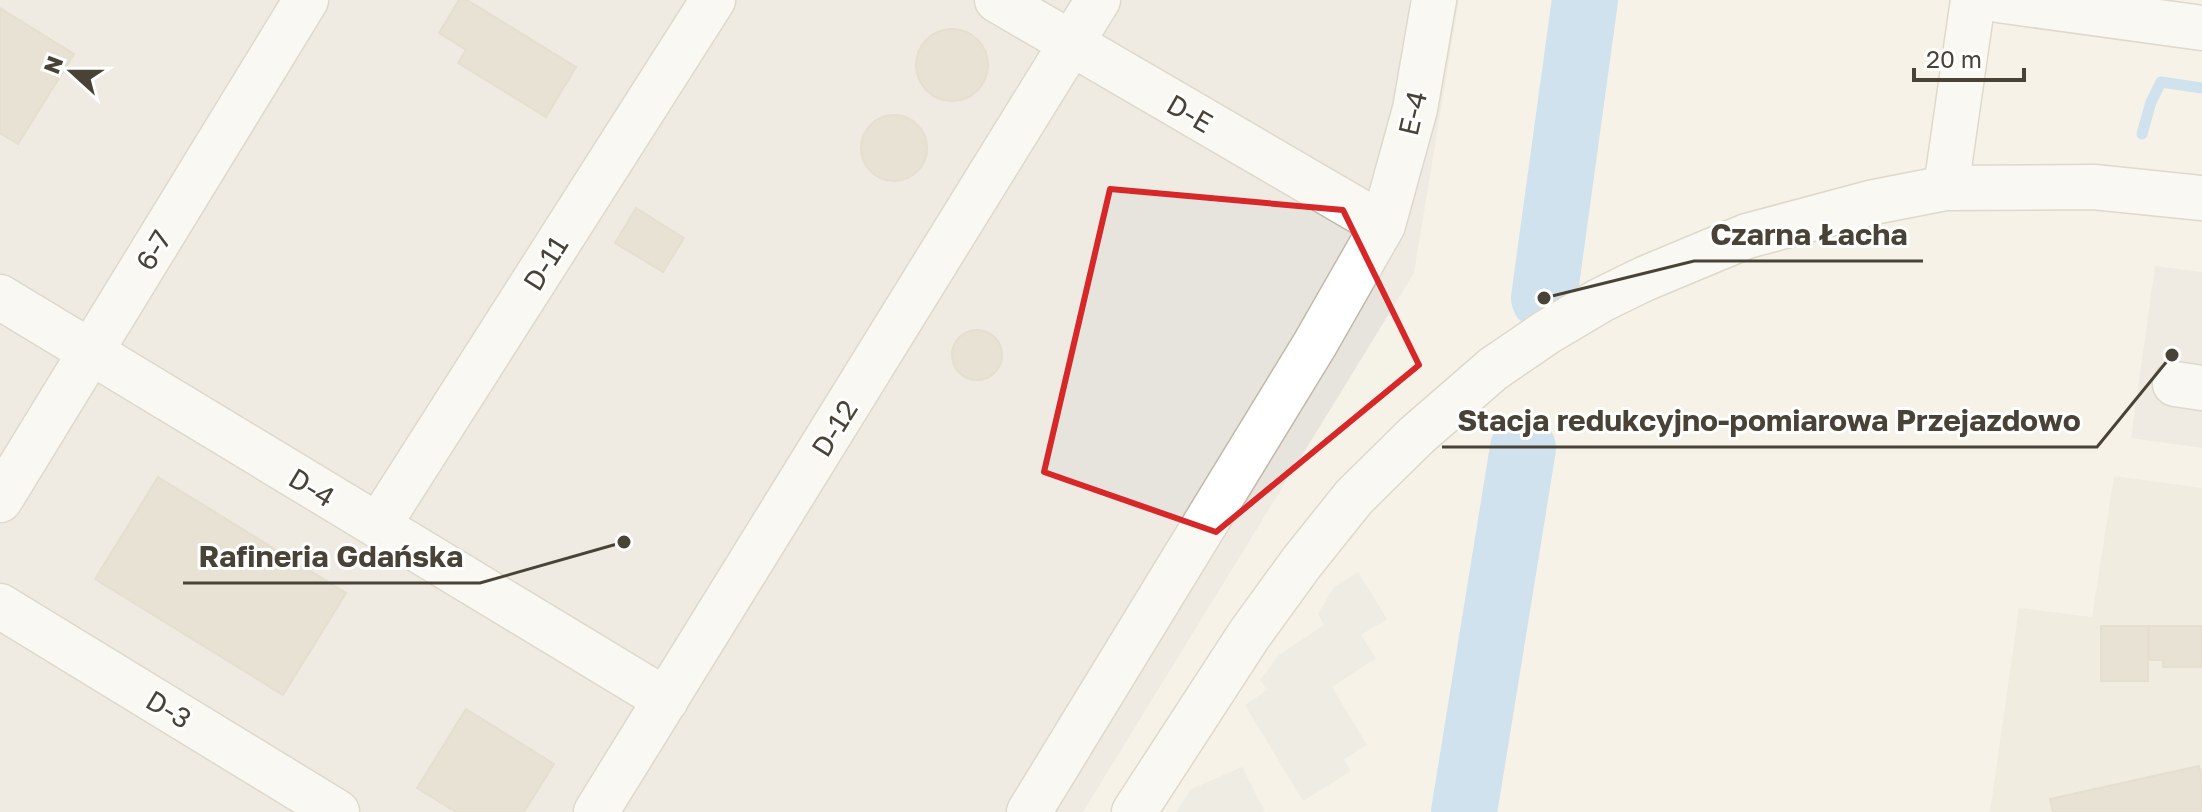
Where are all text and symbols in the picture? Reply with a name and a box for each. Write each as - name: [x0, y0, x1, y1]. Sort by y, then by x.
- north arrow: [32, 32, 112, 112]
- scale bar: [1914, 32, 2024, 82]
- text: 20 m: [1926, 44, 1982, 73]
- text: N: [37, 52, 68, 77]
- street label: D-E: [1161, 87, 1219, 139]
- street label: E-4: [1391, 87, 1433, 139]
- callout: Czarna Łacha: [1694, 207, 1923, 261]
- text: Czarna Łacha: [1710, 216, 1908, 252]
- street label: 6-7: [128, 224, 178, 276]
- street label: D-11: [516, 230, 574, 296]
- callout: Stacja redukcyjno-pomiarowa Przejazdowo: [1442, 393, 2097, 447]
- street label: D-12: [804, 394, 864, 462]
- text: Stacja redukcyjno-pomiarowa Przejazdowo: [1457, 402, 2081, 438]
- street label: D-4: [283, 461, 341, 513]
- callout: Rafineria Gdańska: [183, 529, 480, 583]
- text: Rafineria Gdańska: [199, 538, 464, 574]
- street label: D-3: [141, 683, 197, 735]

